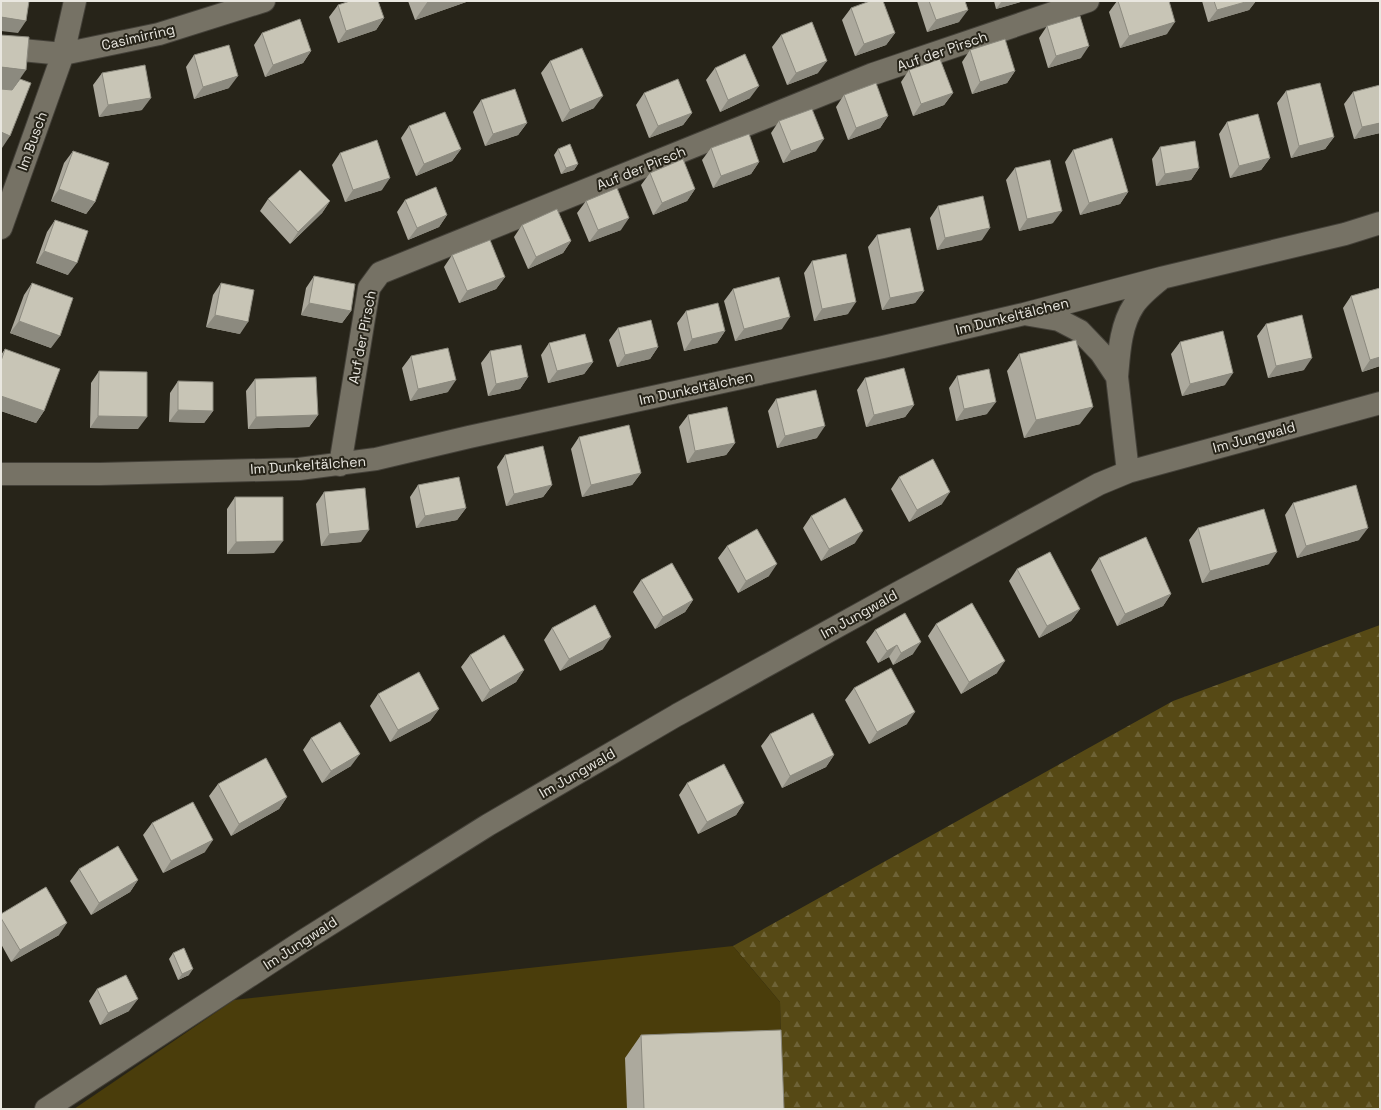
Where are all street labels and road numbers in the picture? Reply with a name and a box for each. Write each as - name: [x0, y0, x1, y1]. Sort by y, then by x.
- street label: Casimirring: [100, 20, 176, 54]
- street label: Auf der Pirsch: [894, 27, 990, 75]
- street label: Im Busch: [13, 109, 51, 173]
- street label: Auf der Pirsch: [594, 142, 688, 194]
- street label: Auf der Pirsch: [344, 289, 380, 385]
- street label: Im Dunkeltälchen: [954, 293, 1070, 339]
- street label: Im Dunkeltälchen: [637, 367, 755, 409]
- street label: Im Jungwald: [1211, 417, 1297, 457]
- street label: Im Dunkeltälchen: [249, 452, 367, 478]
- street label: Im Jungwald: [818, 586, 900, 642]
- street label: Im Jungwald: [536, 744, 618, 802]
- street label: Im Jungwald: [260, 912, 340, 974]

